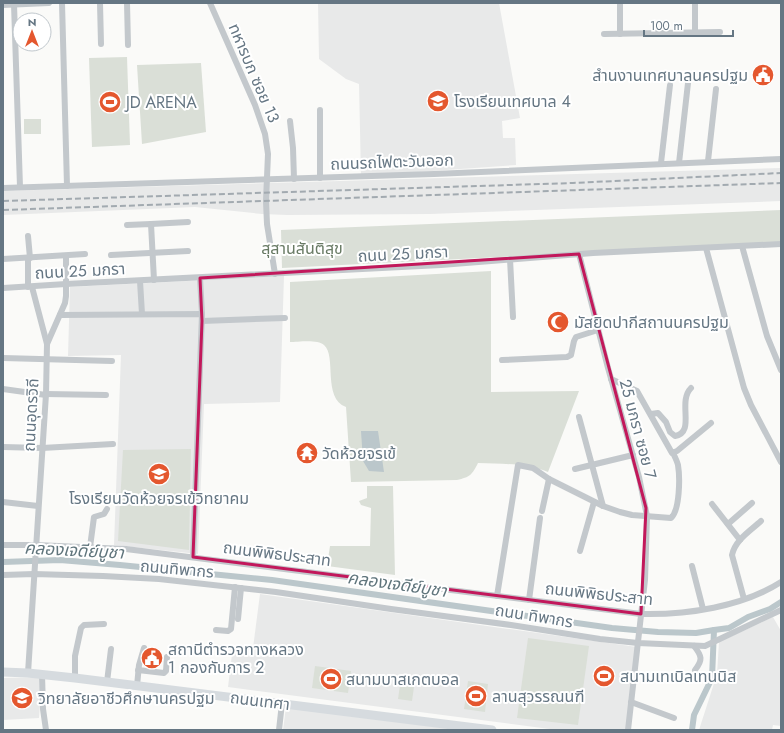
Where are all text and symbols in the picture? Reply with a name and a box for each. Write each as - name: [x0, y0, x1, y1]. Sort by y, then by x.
- north arrow: [12, 12, 52, 52]
- scale bar: [644, 12, 733, 38]
- text: N: [28, 14, 36, 30]
- text: 100 m: [650, 17, 683, 35]
- street label: ทหารบก ซอย 13: [223, 20, 285, 126]
- public building icon: สำนงานเทศบาลนครปฐม: [750, 62, 776, 88]
- place label: สำนงานเทศบาลนครปฐม: [592, 64, 748, 87]
- school or university icon: โรงเรียนเทศบาล 4: [425, 88, 451, 114]
- sports icon: JD ARENA: [97, 89, 123, 115]
- place label: โรงเรียนเทศบาล 4: [454, 90, 571, 113]
- place label: JD ARENA: [124, 91, 197, 114]
- street label: ถนนรถไฟตะวันออก: [330, 148, 454, 176]
- park label: สุสานสันติสุข: [261, 237, 343, 260]
- street label: ถนน 25 มกรา: [357, 240, 449, 268]
- street label: ถนน 25 มกรา: [34, 257, 126, 285]
- mosque icon: มัสยิดปากีสถานนครปฐม: [545, 309, 571, 335]
- place label: มัสยิดปากีสถานนครปฐม: [574, 311, 729, 334]
- street label: 25 มกรา ซอย 7: [614, 377, 662, 482]
- street label: ถนนอุดรวิถี: [18, 378, 44, 452]
- temple icon: วัดห้วยจรเข้: [294, 440, 320, 466]
- place label: วัดห้วยจรเข้: [322, 442, 396, 465]
- school or university icon: โรงเรียนวัดห้วยจรเข้วิทยาคม: [146, 461, 172, 487]
- place label: โรงเรียนวัดห้วยจรเข้วิทยาคม: [69, 487, 249, 510]
- water label: คลองเจดีย์บูชา: [24, 535, 125, 565]
- street label: ถนนพิพิธประสาท: [222, 536, 332, 572]
- street label: ถนนทิพากร: [139, 554, 215, 584]
- water label: คลองเจดีย์บูชา: [346, 565, 449, 603]
- street label: ถนนพิพิธประสาท: [544, 577, 654, 611]
- street label: ถนน ทิพากร: [493, 598, 575, 634]
- place label: สถานีตำรวจทางหลวง 1 กองกับการ 2: [168, 638, 304, 679]
- public building icon: สถานีตำรวจทางหลวง 1 กองกับการ 2: [139, 645, 165, 671]
- sports icon: สนามเทเบิลเทนนิส: [591, 663, 617, 689]
- place label: สนามเทเบิลเทนนิส: [620, 665, 736, 688]
- sports icon: สนามบาสเกตบอล: [318, 666, 344, 692]
- place label: สนามบาสเกตบอล: [346, 668, 459, 691]
- sports icon: ลานสุวรรณนฑี: [463, 683, 489, 709]
- school or university icon: วิทยาลัยอาชีวศึกษานครปฐม: [9, 685, 35, 711]
- place label: ลานสุวรรณนฑี: [492, 685, 584, 708]
- street label: ถนนเทศา: [229, 686, 291, 716]
- place label: วิทยาลัยอาชีวศึกษานครปฐม: [37, 687, 215, 710]

